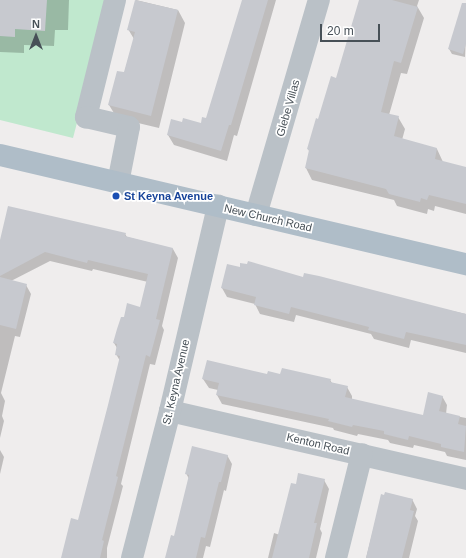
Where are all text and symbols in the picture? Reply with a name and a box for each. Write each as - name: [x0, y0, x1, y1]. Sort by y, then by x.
- north arrow: [16, 16, 56, 56]
- scale bar: [322, 16, 382, 42]
- text: N: [32, 18, 40, 30]
- text: 20 m: [327, 24, 354, 38]
- street label: Glebe Villas: [274, 78, 302, 138]
- place label: St Keyna Avenue: [124, 189, 213, 203]
- marker: St Keyna Avenue: [111, 191, 121, 201]
- street label: New Church Road: [223, 201, 313, 235]
- street label: St. Keyna Avenue: [160, 338, 192, 426]
- street label: Kenton Road: [285, 430, 351, 458]

